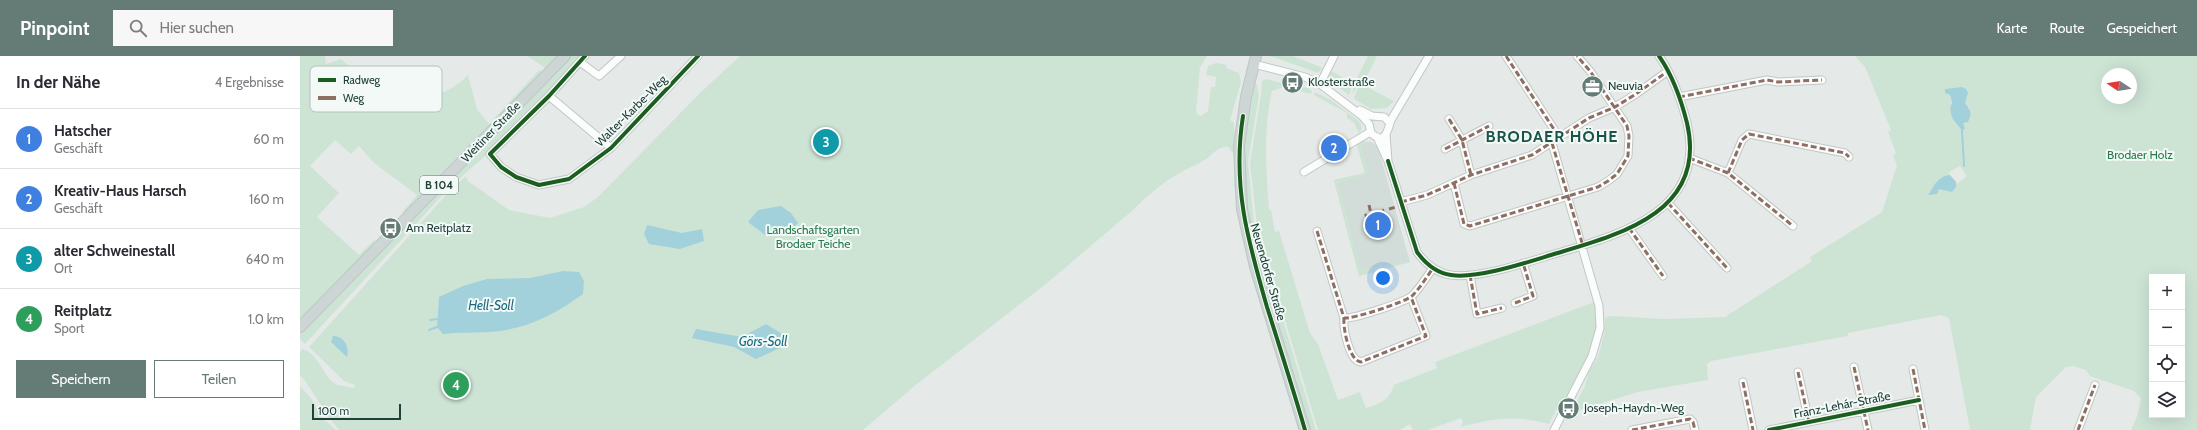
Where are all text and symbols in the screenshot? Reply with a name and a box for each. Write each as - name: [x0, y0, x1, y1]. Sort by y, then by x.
- search box: [113, 10, 393, 46]
- text: Pinpoint: [20, 17, 89, 40]
- icon: search: [127, 17, 149, 39]
- text: Hier suchen: [159, 19, 234, 37]
- text: Karte: [1997, 19, 2027, 37]
- text: Route: [2049, 19, 2085, 37]
- text: Gespeichert: [2107, 19, 2177, 37]
- legend: [310, 66, 442, 112]
- north arrow: [2101, 68, 2137, 104]
- bus stop icon: Klosterstraße: [1280, 69, 1306, 95]
- street label: Walter-Karbe-Weg: [592, 71, 670, 150]
- text: In der Nähe: [16, 72, 100, 92]
- text: Radweg: [343, 73, 381, 87]
- office icon: Neuvia: [1580, 73, 1606, 99]
- text: 4 Ergebnisse: [215, 74, 284, 90]
- place label: Klosterstraße: [1308, 74, 1375, 89]
- place label: Neuvia: [1608, 78, 1643, 93]
- text: Weg: [343, 91, 365, 105]
- street label: Weitiner Straße: [458, 98, 523, 165]
- text: Hatscher: [54, 122, 111, 140]
- pin: 3: [813, 127, 839, 157]
- district label: BRODAER HÖHE: [1486, 127, 1618, 146]
- text: 1: [27, 131, 31, 147]
- text: 60 m: [253, 131, 284, 147]
- pin: 2: [1321, 133, 1347, 163]
- text: Geschäft: [54, 140, 103, 156]
- park label: Brodaer Holz: [2107, 147, 2173, 162]
- road number: B 104: [420, 176, 458, 194]
- text: Kreativ-Haus Harsch: [54, 182, 187, 200]
- text: 2: [26, 191, 32, 207]
- text: 160 m: [249, 191, 284, 207]
- text: Geschäft: [54, 200, 103, 216]
- pin: 1: [1365, 210, 1391, 240]
- bus stop icon: Am Reitplatz: [377, 215, 403, 241]
- place label: Am Reitplatz: [406, 220, 472, 235]
- park label: Landschaftsgarten Brodaer Teiche: [766, 222, 860, 251]
- street label: Neuendorfer Straße: [1247, 222, 1290, 322]
- text: alter Schweinestall: [54, 242, 175, 260]
- text: 3: [25, 251, 33, 267]
- text: 640 m: [246, 251, 284, 267]
- text: Ort: [54, 260, 72, 276]
- your location: [1373, 268, 1393, 288]
- map controls: [2149, 274, 2185, 418]
- button: +: [2149, 274, 2185, 310]
- water label: Hell-Soll: [468, 297, 514, 313]
- text: Reitplatz: [54, 302, 112, 320]
- button: −: [2149, 310, 2185, 346]
- text: 4: [25, 311, 33, 327]
- text: 1.0 km: [248, 311, 284, 327]
- text: Sport: [54, 320, 84, 336]
- water label: Görs-Soll: [739, 333, 787, 349]
- button: locate: [2149, 346, 2185, 382]
- button: Speichern: [16, 360, 146, 398]
- button: Teilen: [154, 360, 284, 398]
- pin: 4: [443, 370, 469, 400]
- button: layers: [2149, 382, 2185, 418]
- street label: Franz-Lehár-Straße: [1792, 388, 1892, 421]
- bus stop icon: Joseph-Haydn-Weg: [1555, 395, 1581, 421]
- place label: Joseph-Haydn-Weg: [1583, 400, 1685, 415]
- scale bar: [312, 402, 401, 421]
- text: 100 m: [318, 404, 349, 418]

